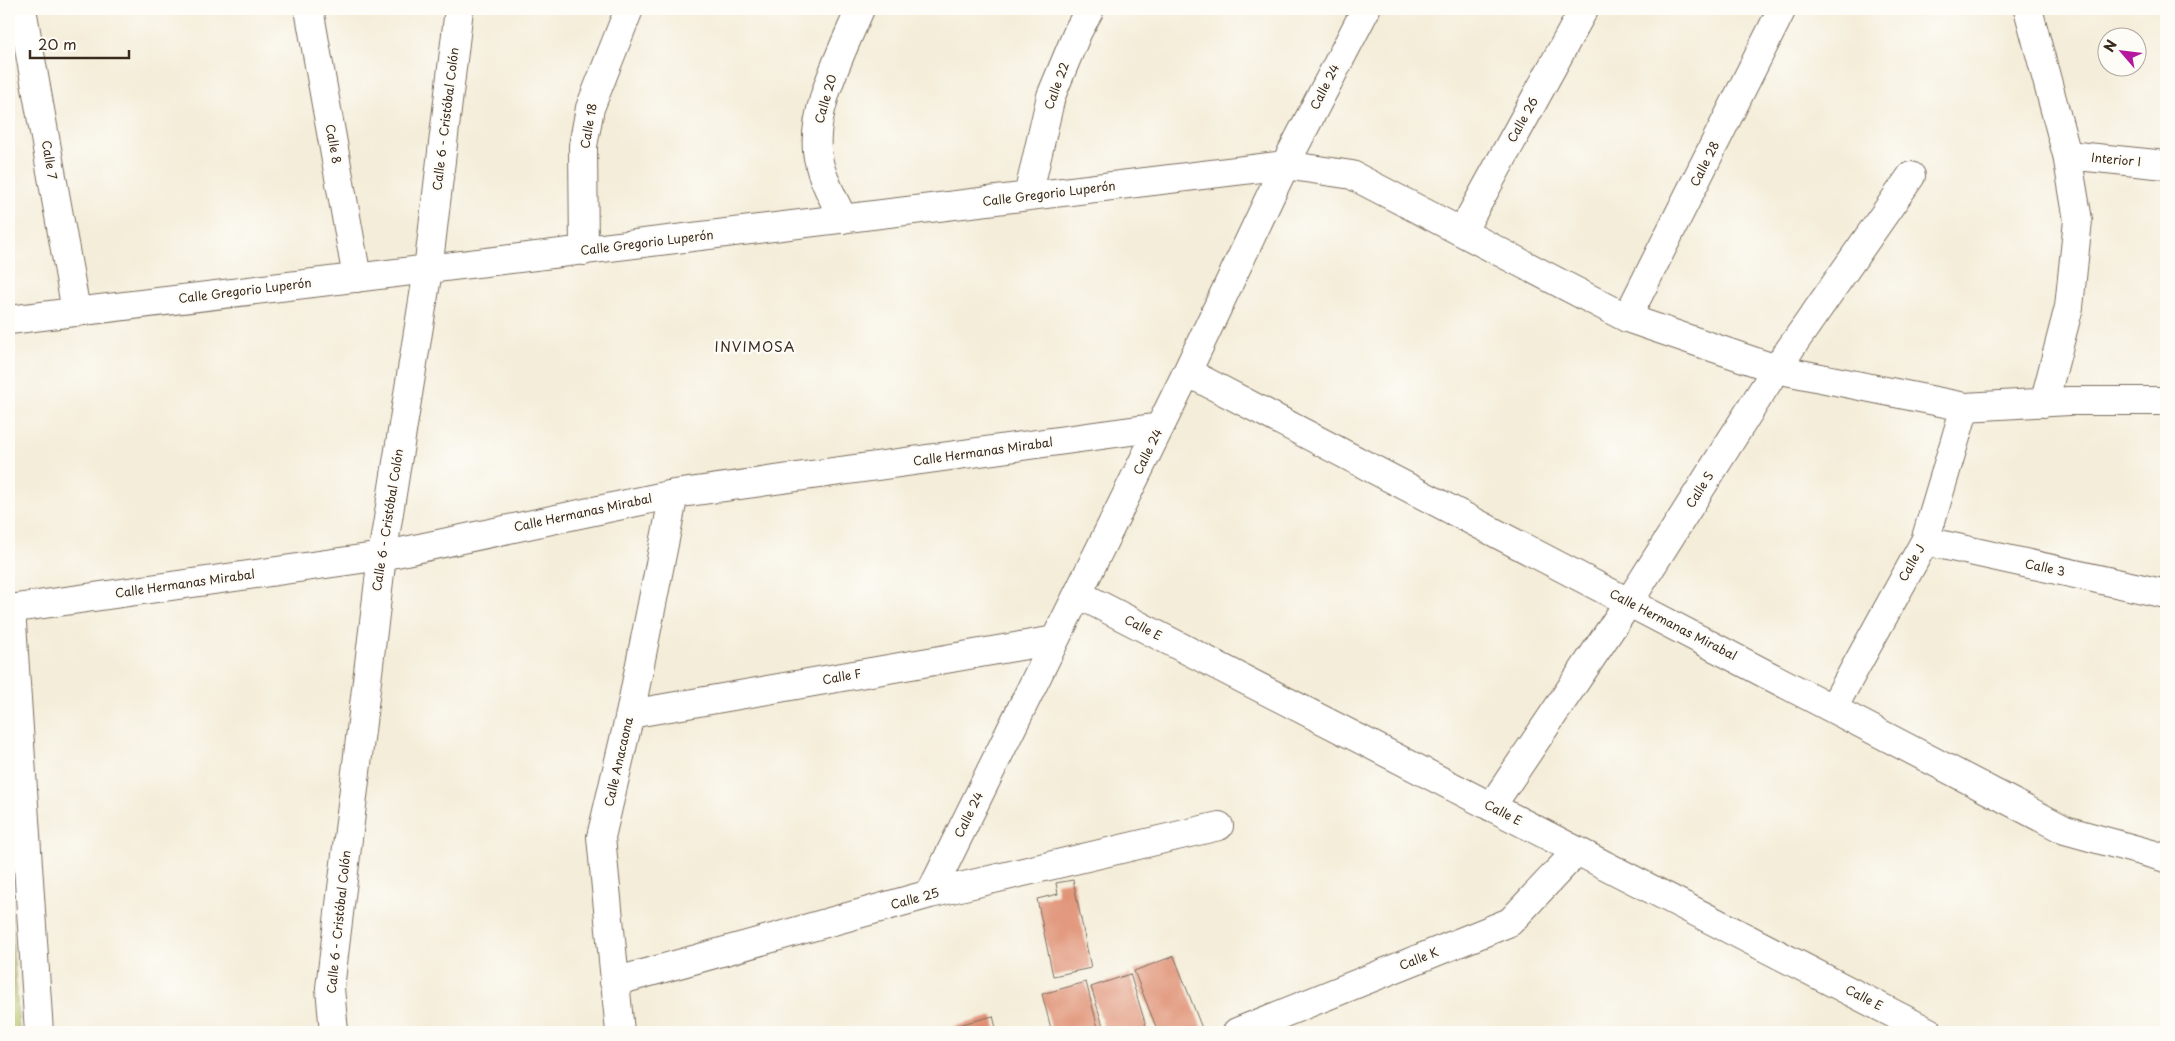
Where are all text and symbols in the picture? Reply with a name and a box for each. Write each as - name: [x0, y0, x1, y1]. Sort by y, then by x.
- scale bar: [30, 28, 129, 60]
- north arrow: [2098, 28, 2148, 78]
- text: 20 m: [38, 32, 77, 55]
- text: N: [2098, 36, 2122, 55]
- street label: Calle 6 - Cristóbal Colón: [427, 46, 463, 191]
- street label: Calle 22: [1039, 59, 1073, 112]
- street label: Calle 24: [1305, 61, 1343, 113]
- street label: Calle 20: [809, 72, 841, 125]
- street label: Calle 26: [1502, 94, 1542, 146]
- street label: Calle 18: [575, 102, 601, 150]
- street label: Calle 8: [322, 123, 346, 165]
- street label: Calle 28: [1685, 138, 1723, 189]
- street label: Calle 7: [38, 139, 62, 181]
- street label: Interior I: [2090, 148, 2142, 170]
- street label: Calle Gregorio Luperón: [981, 176, 1116, 210]
- street label: Calle Gregorio Luperón: [579, 225, 714, 259]
- street label: Calle Gregorio Luperón: [177, 273, 312, 307]
- district label: INVIMOSA: [715, 336, 795, 357]
- street label: Calle 24: [1128, 425, 1166, 478]
- street label: Calle Hermanas Mirabal: [912, 432, 1054, 470]
- street label: Calle 6 - Cristóbal Colón: [367, 447, 407, 592]
- street label: Calle S: [1681, 468, 1717, 511]
- street label: Calle Hermanas Mirabal: [512, 489, 654, 535]
- street label: Calle J: [1894, 541, 1929, 584]
- street label: Calle 3: [2024, 554, 2067, 580]
- street label: Calle Hermanas Mirabal: [114, 564, 256, 602]
- street label: Calle Hermanas Mirabal: [1607, 584, 1740, 664]
- street label: Calle E: [1121, 610, 1165, 644]
- street label: Calle F: [821, 664, 863, 688]
- street label: Calle Anacaona: [599, 715, 637, 808]
- street label: Calle 24: [949, 788, 987, 841]
- street label: Calle E: [1481, 795, 1525, 829]
- street label: Calle 6 - Cristóbal Colón: [322, 849, 354, 994]
- street label: Calle 25: [888, 883, 941, 913]
- street label: Calle K: [1396, 942, 1441, 974]
- street label: Calle E: [1842, 980, 1886, 1014]

